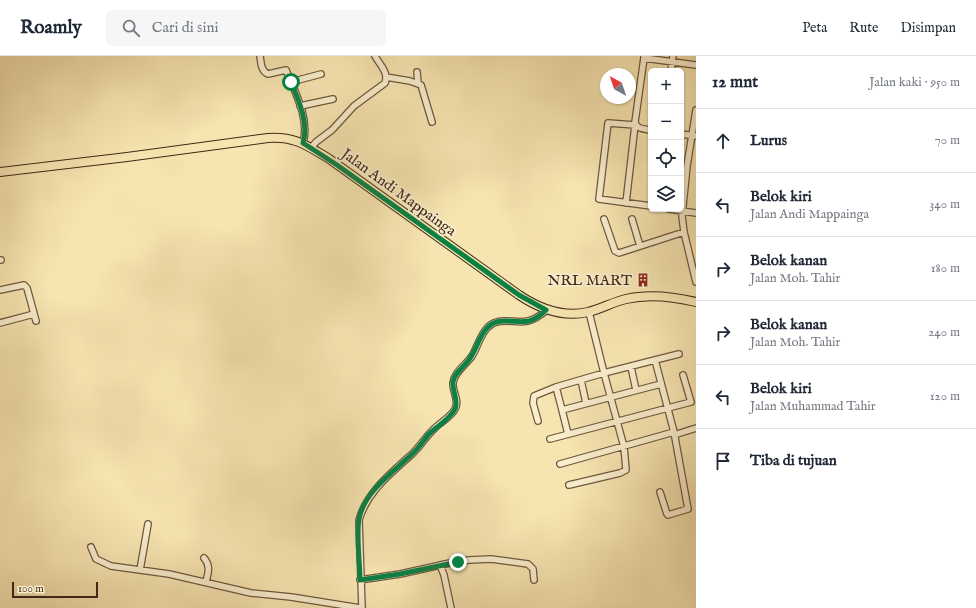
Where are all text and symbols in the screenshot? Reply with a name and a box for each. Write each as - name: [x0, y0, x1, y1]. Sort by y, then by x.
- search box: [106, 10, 386, 46]
- text: Roamly: [20, 16, 82, 40]
- icon: search: [120, 17, 142, 39]
- text: Cari di sini: [152, 18, 218, 37]
- text: Peta: [802, 19, 827, 37]
- text: Rute: [849, 19, 878, 37]
- text: Disimpan: [900, 19, 956, 37]
- north arrow: [600, 68, 636, 104]
- map controls: [648, 68, 684, 212]
- button: +: [648, 68, 684, 104]
- text: 12 mnt: [712, 72, 758, 93]
- route start: [282, 73, 300, 91]
- text: Jalan kaki · 950 m: [869, 74, 960, 91]
- button: −: [648, 104, 684, 140]
- icon: ahead: [712, 130, 734, 152]
- text: Lurus: [750, 131, 787, 150]
- text: 70 m: [935, 132, 960, 149]
- button: locate: [648, 140, 684, 176]
- street label: Jalan Andi Mappainga: [336, 143, 460, 241]
- button: layers: [648, 176, 684, 212]
- text: Belok kiri: [750, 187, 812, 206]
- icon: left: [712, 194, 734, 216]
- text: 340 m: [930, 196, 960, 213]
- text: Jalan Andi Mappainga: [750, 206, 869, 223]
- text: Belok kanan: [750, 251, 827, 270]
- icon: right: [712, 258, 734, 280]
- text: 180 m: [931, 260, 960, 277]
- text: Jalan Moh. Tahir: [750, 270, 840, 287]
- place label: NRL MART: [547, 271, 632, 290]
- building icon: NRL MART: [635, 272, 651, 288]
- text: Belok kanan: [750, 315, 827, 334]
- icon: right: [712, 322, 734, 344]
- text: 240 m: [928, 324, 960, 341]
- text: Jalan Moh. Tahir: [750, 334, 840, 351]
- text: Belok kiri: [750, 379, 812, 398]
- icon: left: [712, 386, 734, 408]
- text: 120 m: [930, 388, 960, 405]
- text: Jalan Muhammad Tahir: [750, 398, 876, 415]
- icon: arrive: [712, 450, 734, 472]
- text: Tiba di tujuan: [750, 451, 837, 470]
- route end: [449, 553, 467, 571]
- scale bar: [12, 580, 98, 599]
- text: 100 m: [18, 582, 44, 596]

